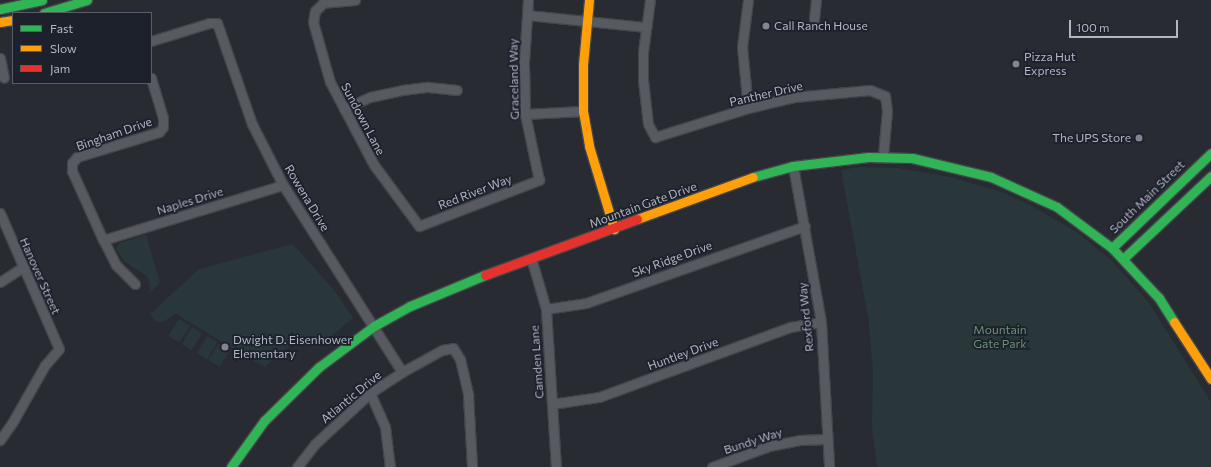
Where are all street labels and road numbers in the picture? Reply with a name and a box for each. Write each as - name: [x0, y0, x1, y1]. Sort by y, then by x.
- street label: Graceland Way: [506, 38, 522, 120]
- street label: Panther Drive: [728, 79, 804, 109]
- street label: Sundown Lane: [338, 80, 388, 158]
- street label: Bingham Drive: [74, 114, 154, 154]
- street label: South Main Street: [1106, 157, 1188, 237]
- street label: Rowena Drive: [282, 162, 332, 234]
- street label: Red River Way: [436, 171, 514, 213]
- street label: Mountain Gate Drive: [587, 179, 699, 231]
- street label: Naples Drive: [155, 184, 225, 218]
- street label: Hanover Street: [17, 235, 63, 317]
- street label: Sky Ridge Drive: [630, 238, 714, 280]
- street label: Rexford Way: [795, 282, 817, 352]
- street label: Camden Lane: [527, 325, 547, 399]
- street label: Huntley Drive: [646, 335, 720, 373]
- street label: Atlantic Drive: [318, 368, 384, 426]
- street label: Bundy Way: [722, 425, 784, 457]

